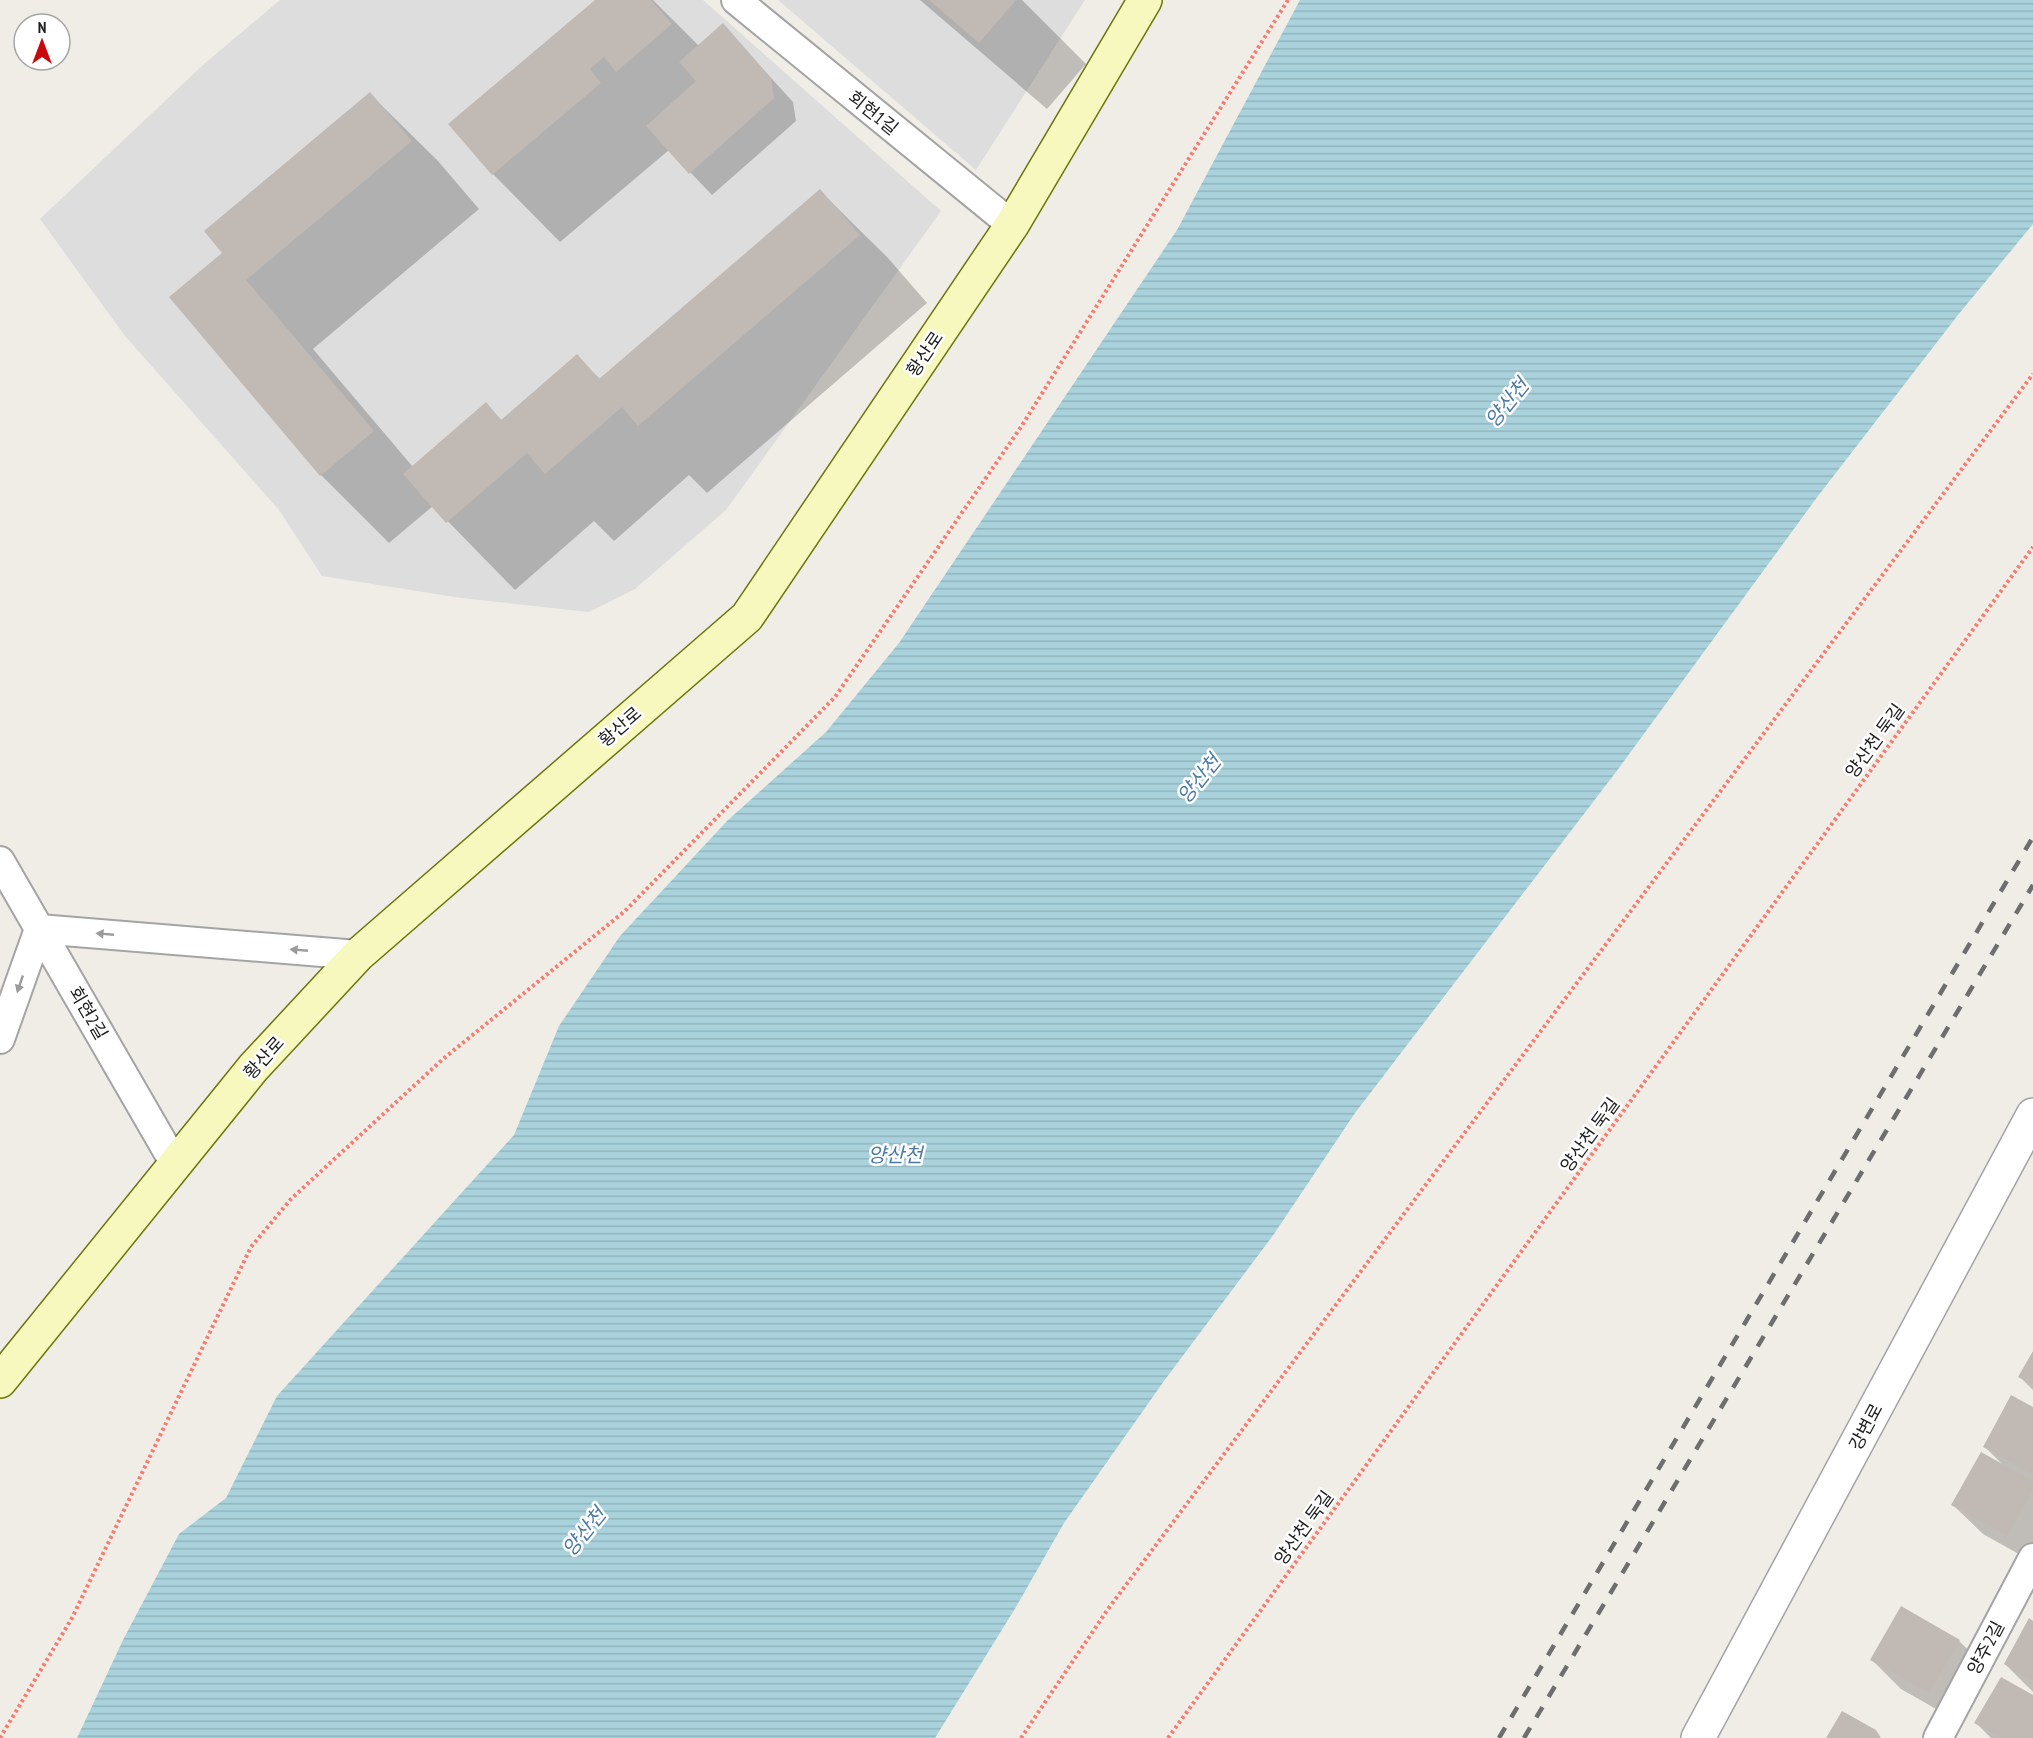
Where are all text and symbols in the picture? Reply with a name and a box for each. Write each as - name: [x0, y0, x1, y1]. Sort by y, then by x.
- north arrow: [12, 12, 72, 72]
- text: N: [38, 17, 46, 37]
- street label: 회현1길: [844, 85, 903, 140]
- street label: 황산로: [901, 327, 948, 381]
- water label: 양산천: [1480, 371, 1536, 433]
- street label: 양산천 둑길: [1840, 699, 1909, 783]
- street label: 황산로: [593, 702, 646, 752]
- water label: 양산천: [1172, 747, 1228, 809]
- one-way arrow: [95, 929, 114, 939]
- one-way arrow: [290, 945, 309, 955]
- one-way arrow: [14, 975, 24, 993]
- street label: 회현2길: [64, 982, 113, 1044]
- street label: 황산로: [238, 1032, 289, 1084]
- street label: 양산천 둑길: [1555, 1093, 1624, 1177]
- water label: 양산천: [867, 1142, 925, 1168]
- street label: 강변로: [1844, 1399, 1887, 1454]
- street label: 양산천 둑길: [1269, 1486, 1338, 1570]
- water label: 양산천: [557, 1500, 613, 1562]
- street label: 양주2길: [1962, 1617, 2009, 1679]

